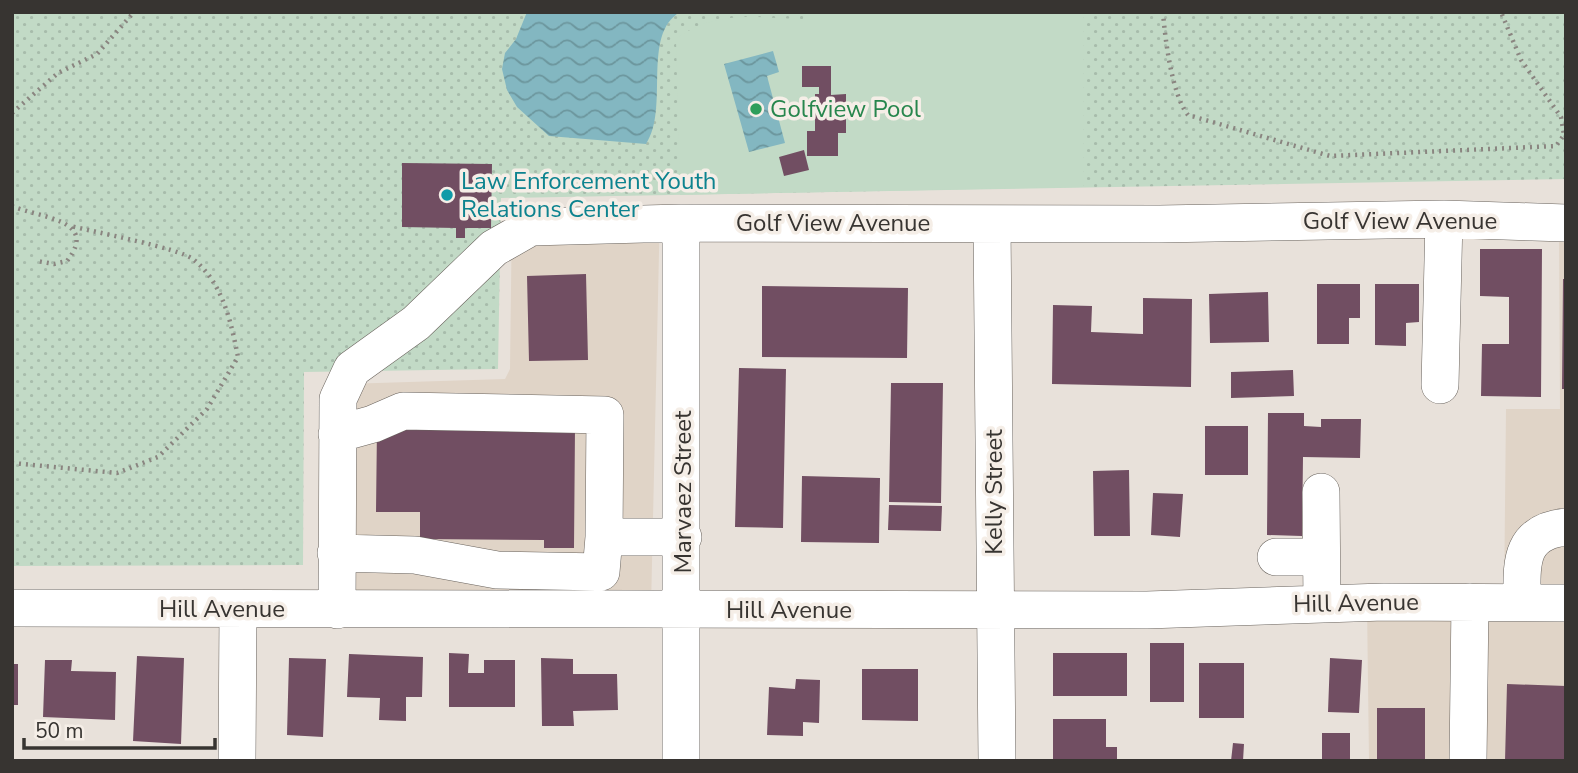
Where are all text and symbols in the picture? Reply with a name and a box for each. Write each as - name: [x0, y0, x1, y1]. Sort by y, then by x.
- place label: Golfview Pool: [770, 93, 921, 125]
- marker: Golfview Pool: [748, 101, 764, 117]
- place label: Law Enforcement Youth Relations Center: [461, 165, 716, 225]
- marker: Law Enforcement Youth Relations Center: [439, 187, 455, 203]
- street label: Golf View Avenue: [1303, 205, 1497, 237]
- street label: Golf View Avenue: [736, 207, 930, 239]
- street label: Marvaez Street: [667, 410, 699, 573]
- street label: Kelly Street: [978, 429, 1010, 555]
- street label: Hill Avenue: [1293, 586, 1419, 620]
- street label: Hill Avenue: [159, 593, 285, 625]
- street label: Hill Avenue: [726, 594, 852, 626]
- scale bar: [24, 706, 215, 750]
- text: 50 m: [35, 717, 84, 745]

